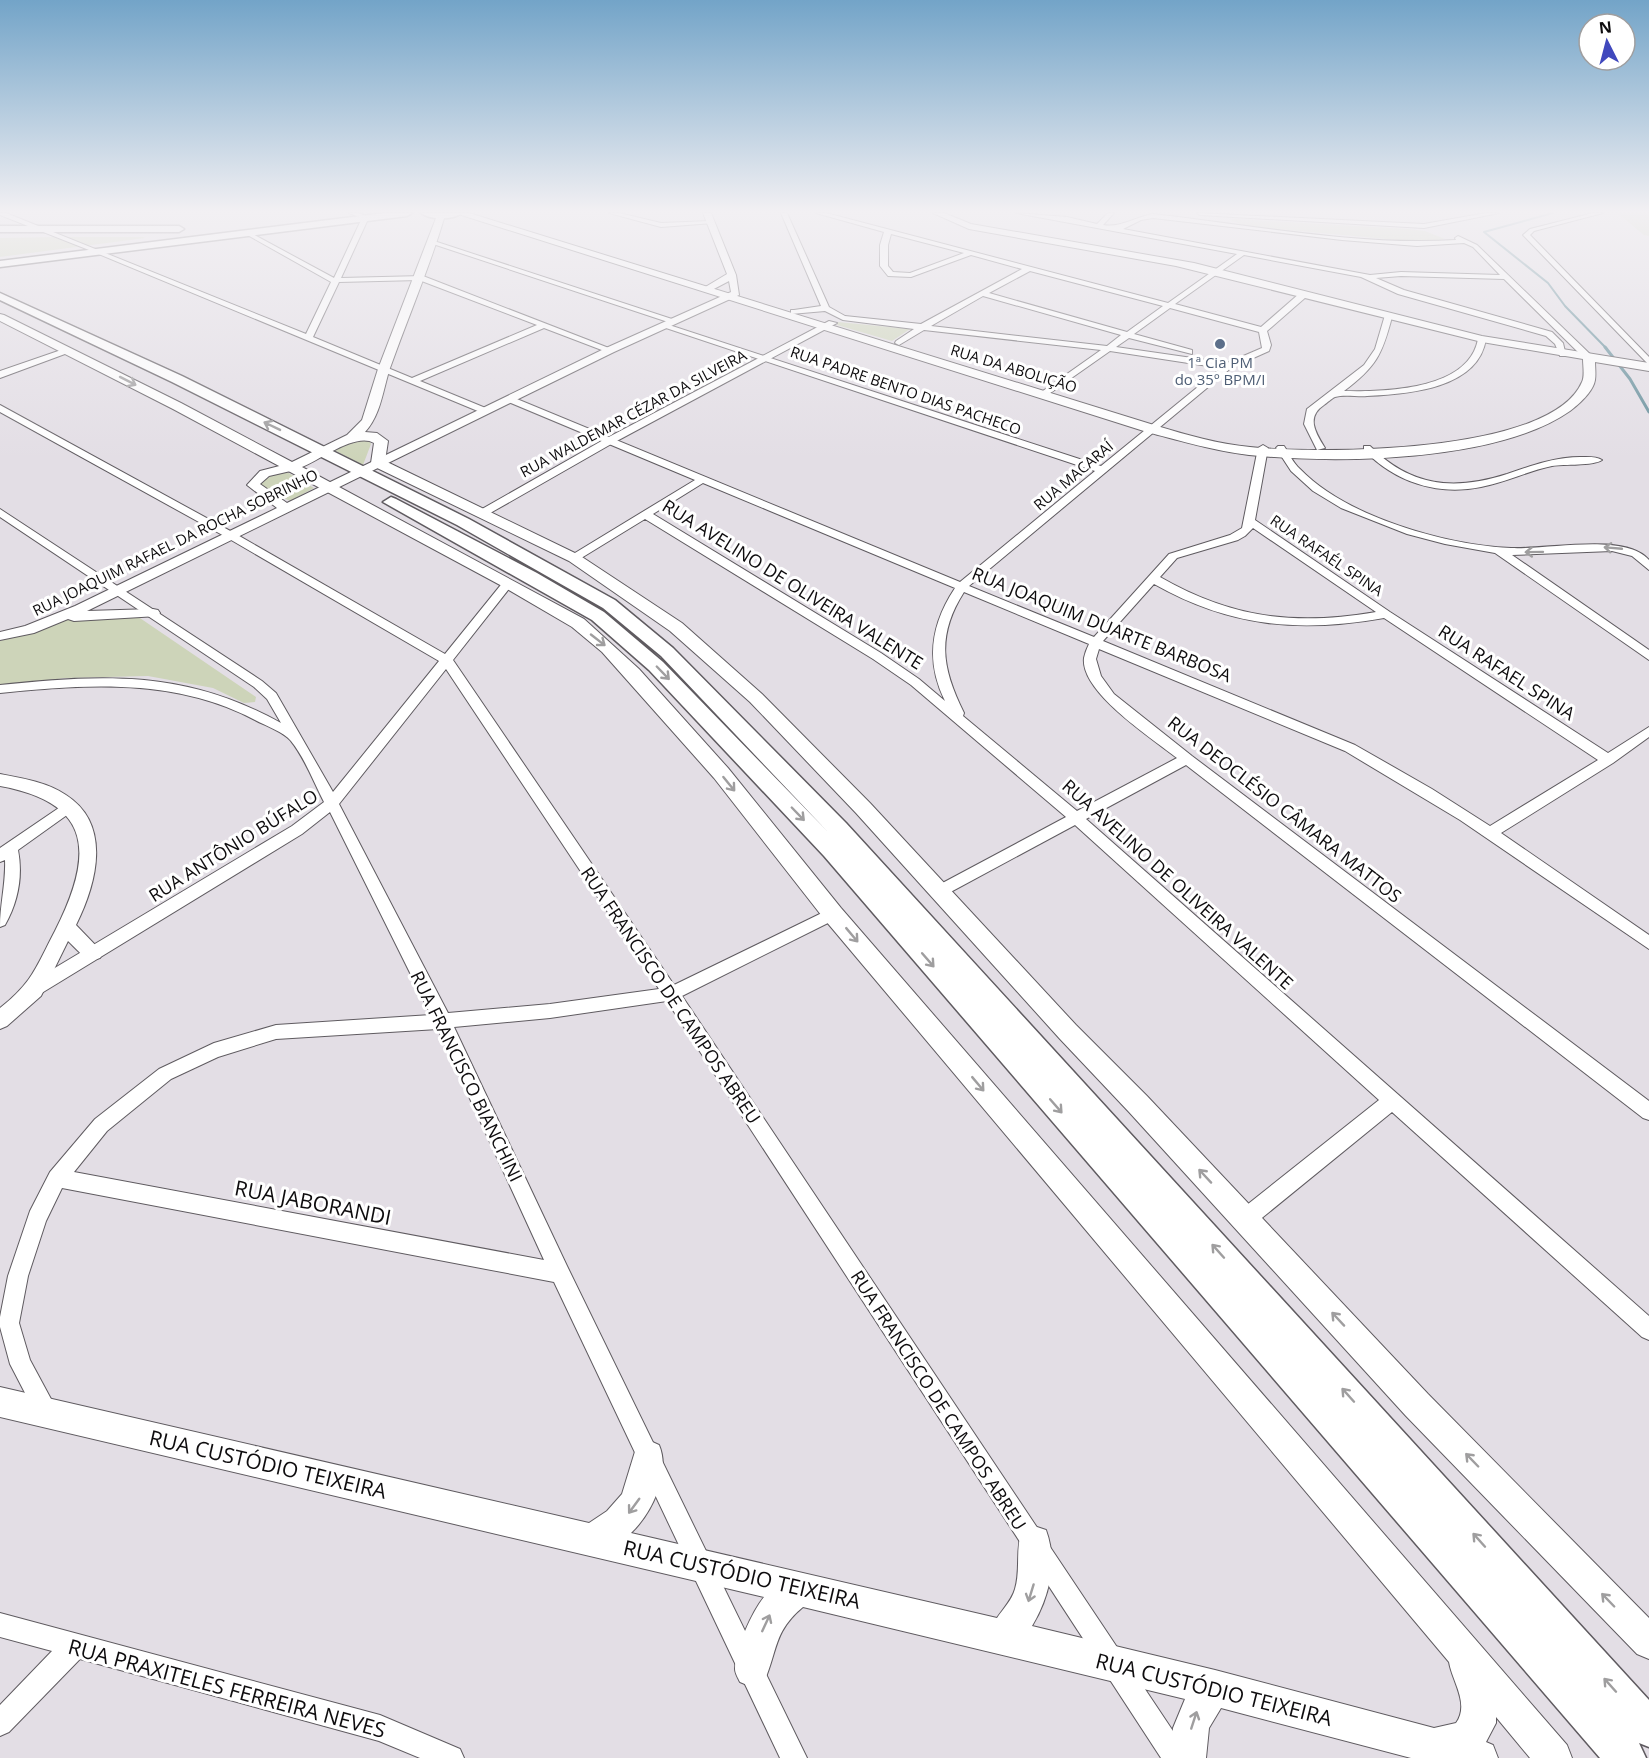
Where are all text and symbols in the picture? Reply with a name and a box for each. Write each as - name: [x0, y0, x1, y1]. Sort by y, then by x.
- north arrow: [1577, 12, 1637, 72]
- text: N: [1598, 15, 1613, 39]
- marker: 1ª Cia PM do 35º BPM/I: [1213, 337, 1227, 351]
- street label: RUA DA ABOLIÇÃO: [948, 339, 1080, 397]
- street label: RUA PADRE BENTO DIAS PACHECO: [788, 341, 1024, 439]
- street label: RUA WALDEMAR CÉZAR DA SILVEIRA: [516, 344, 750, 481]
- place label: 1ª Cia PM do 35º BPM/I: [1175, 352, 1265, 389]
- one-way arrow: [118, 376, 136, 387]
- one-way arrow: [263, 419, 281, 431]
- street label: RUA MACARAÍ: [1029, 435, 1118, 514]
- street label: RUA JOAQUIM RAFAEL DA ROCHA SOBRINHO: [29, 464, 321, 620]
- street label: RUA AVELINO DE OLIVEIRA VALENTE: [658, 494, 928, 674]
- street label: RUA RAFAÉL SPINA: [1267, 510, 1388, 600]
- one-way arrow: [1603, 542, 1623, 553]
- one-way arrow: [1525, 546, 1545, 558]
- street label: RUA JOAQUIM DUARTE BARBOSA: [969, 561, 1236, 687]
- street label: RUA RAFAEL SPINA: [1434, 619, 1580, 725]
- one-way arrow: [590, 633, 606, 646]
- one-way arrow: [656, 666, 670, 681]
- street label: RUA DEOCLÉSIO CÂMARA MATTOS: [1163, 710, 1407, 908]
- street label: RUA AVELINO DE OLIVEIRA VALENTE: [1057, 774, 1299, 994]
- one-way arrow: [723, 775, 736, 791]
- street label: RUA ANTÔNIO BÚFALO: [144, 783, 322, 907]
- one-way arrow: [791, 807, 805, 822]
- street label: RUA FRANCISCO DE CAMPOS ABREU: [576, 862, 766, 1128]
- one-way arrow: [845, 927, 859, 942]
- one-way arrow: [921, 952, 935, 967]
- street label: RUA FRANCISCO BIANCHINI: [405, 967, 529, 1185]
- one-way arrow: [972, 1076, 985, 1092]
- one-way arrow: [1049, 1098, 1063, 1113]
- one-way arrow: [1198, 1169, 1212, 1184]
- street label: RUA JABORANDI: [232, 1173, 394, 1231]
- one-way arrow: [1211, 1243, 1225, 1258]
- street label: RUA FRANCISCO DE CAMPOS ABREU: [846, 1266, 1032, 1534]
- one-way arrow: [1331, 1311, 1345, 1326]
- one-way arrow: [1341, 1388, 1355, 1403]
- street label: RUA CUSTÓDIO TEIXEIRA: [147, 1423, 390, 1505]
- one-way arrow: [1465, 1453, 1479, 1468]
- one-way arrow: [628, 1497, 640, 1513]
- street label: RUA CUSTÓDIO TEIXEIRA: [621, 1533, 864, 1615]
- one-way arrow: [1472, 1533, 1486, 1548]
- one-way arrow: [1025, 1583, 1036, 1602]
- one-way arrow: [1601, 1592, 1615, 1607]
- one-way arrow: [761, 1614, 773, 1632]
- street label: RUA PRAXITELES FERREIRA NEVES: [65, 1632, 389, 1744]
- street label: RUA CUSTÓDIO TEIXEIRA: [1093, 1646, 1336, 1732]
- one-way arrow: [1603, 1678, 1617, 1693]
- one-way arrow: [1189, 1711, 1200, 1730]

